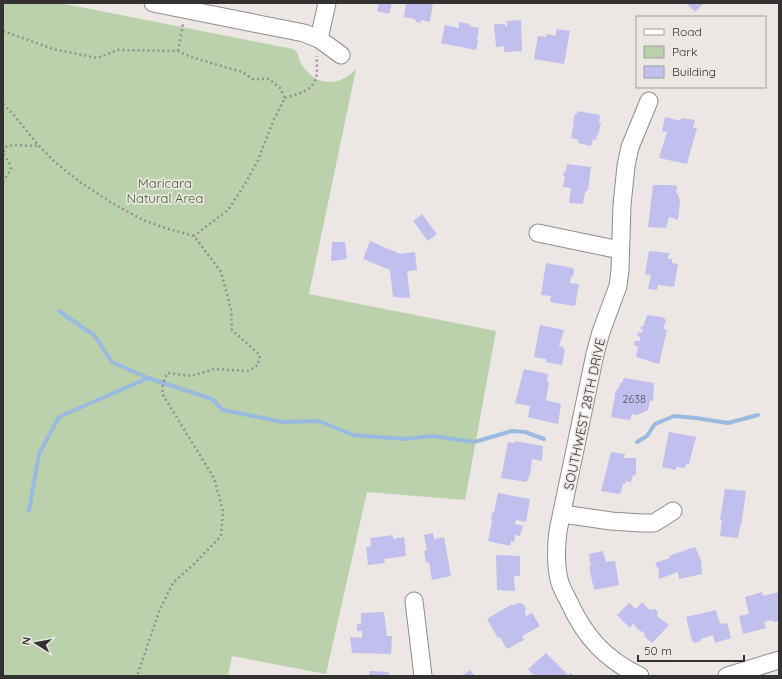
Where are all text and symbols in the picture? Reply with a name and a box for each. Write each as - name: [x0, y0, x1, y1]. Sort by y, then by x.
- legend: [636, 16, 766, 88]
- text: Road: [672, 24, 702, 39]
- text: Park: [672, 44, 697, 59]
- text: Building: [672, 64, 716, 79]
- park label: Maricara Natural Area: [127, 175, 203, 206]
- street label: SOUTHWEST 28TH DRIVE: [560, 337, 608, 491]
- house number: 2638: [622, 392, 646, 406]
- north arrow: [16, 623, 56, 663]
- text: N: [19, 636, 34, 646]
- scale bar: [638, 637, 744, 663]
- text: 50 m: [644, 643, 672, 658]

